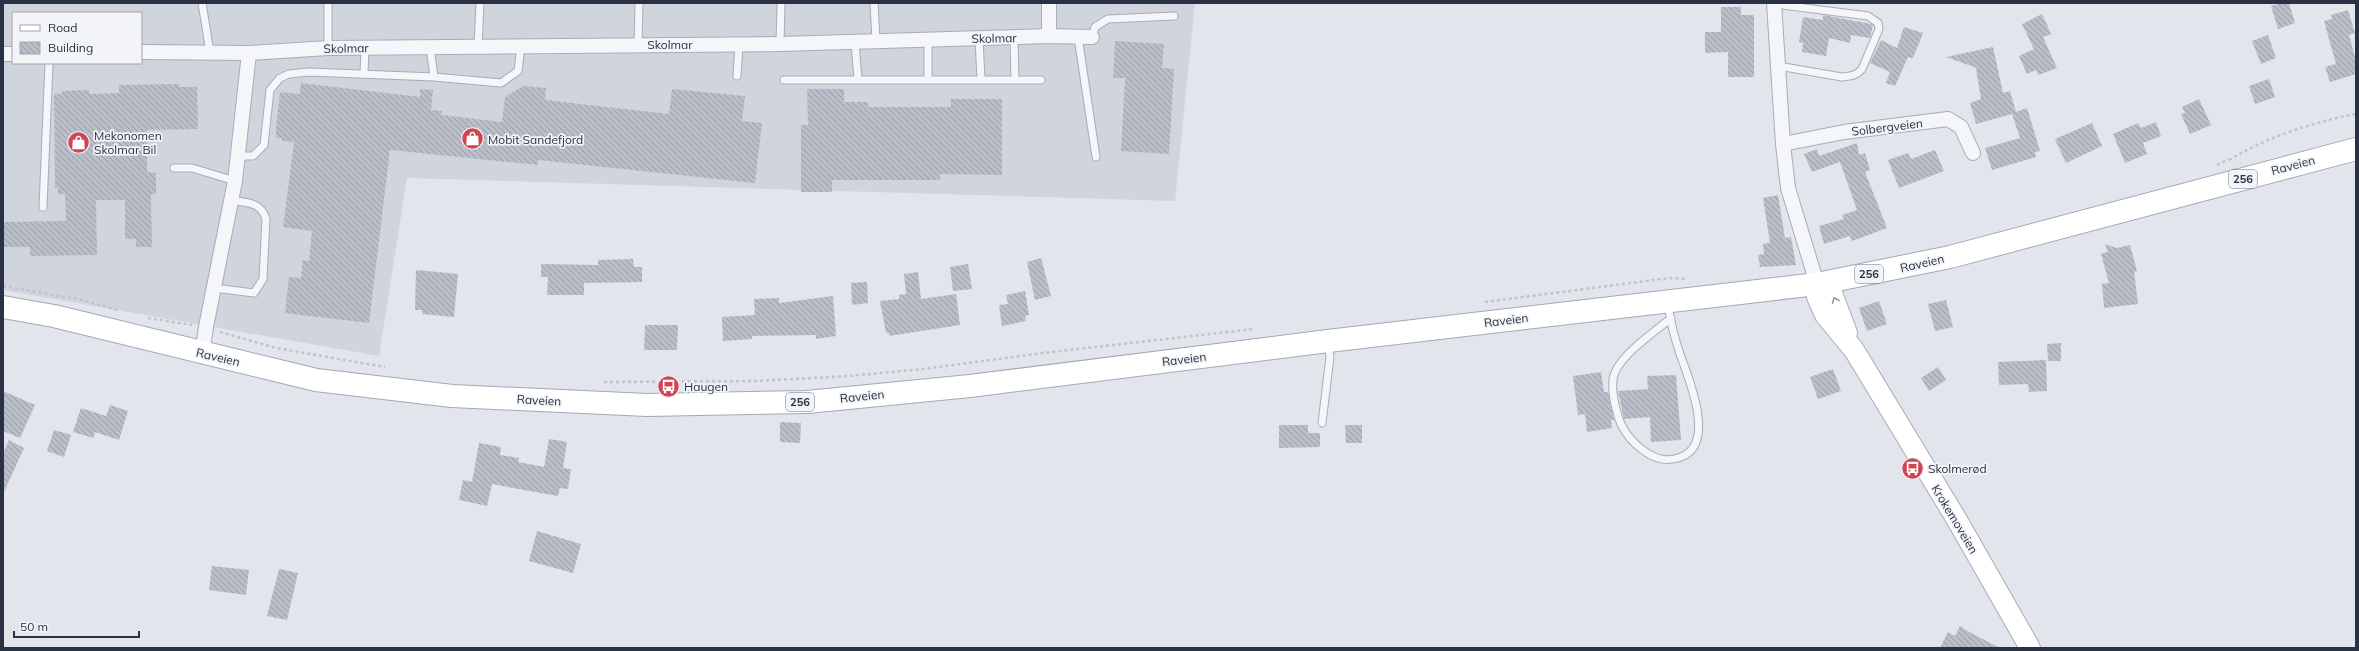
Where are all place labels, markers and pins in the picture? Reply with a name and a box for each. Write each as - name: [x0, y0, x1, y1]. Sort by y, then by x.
- shop icon: Mobit Sandefjord: [460, 126, 486, 152]
- place label: Mekonomen Skolmar Bil: [94, 128, 162, 157]
- shop icon: Mekonomen Skolmar Bil: [65, 129, 91, 155]
- place label: Mobit Sandefjord: [488, 132, 583, 147]
- bus stop icon: Haugen: [655, 373, 681, 399]
- place label: Haugen: [684, 379, 728, 394]
- bus stop icon: Skolmerød: [1899, 455, 1925, 481]
- place label: Skolmerød: [1928, 461, 1987, 476]

